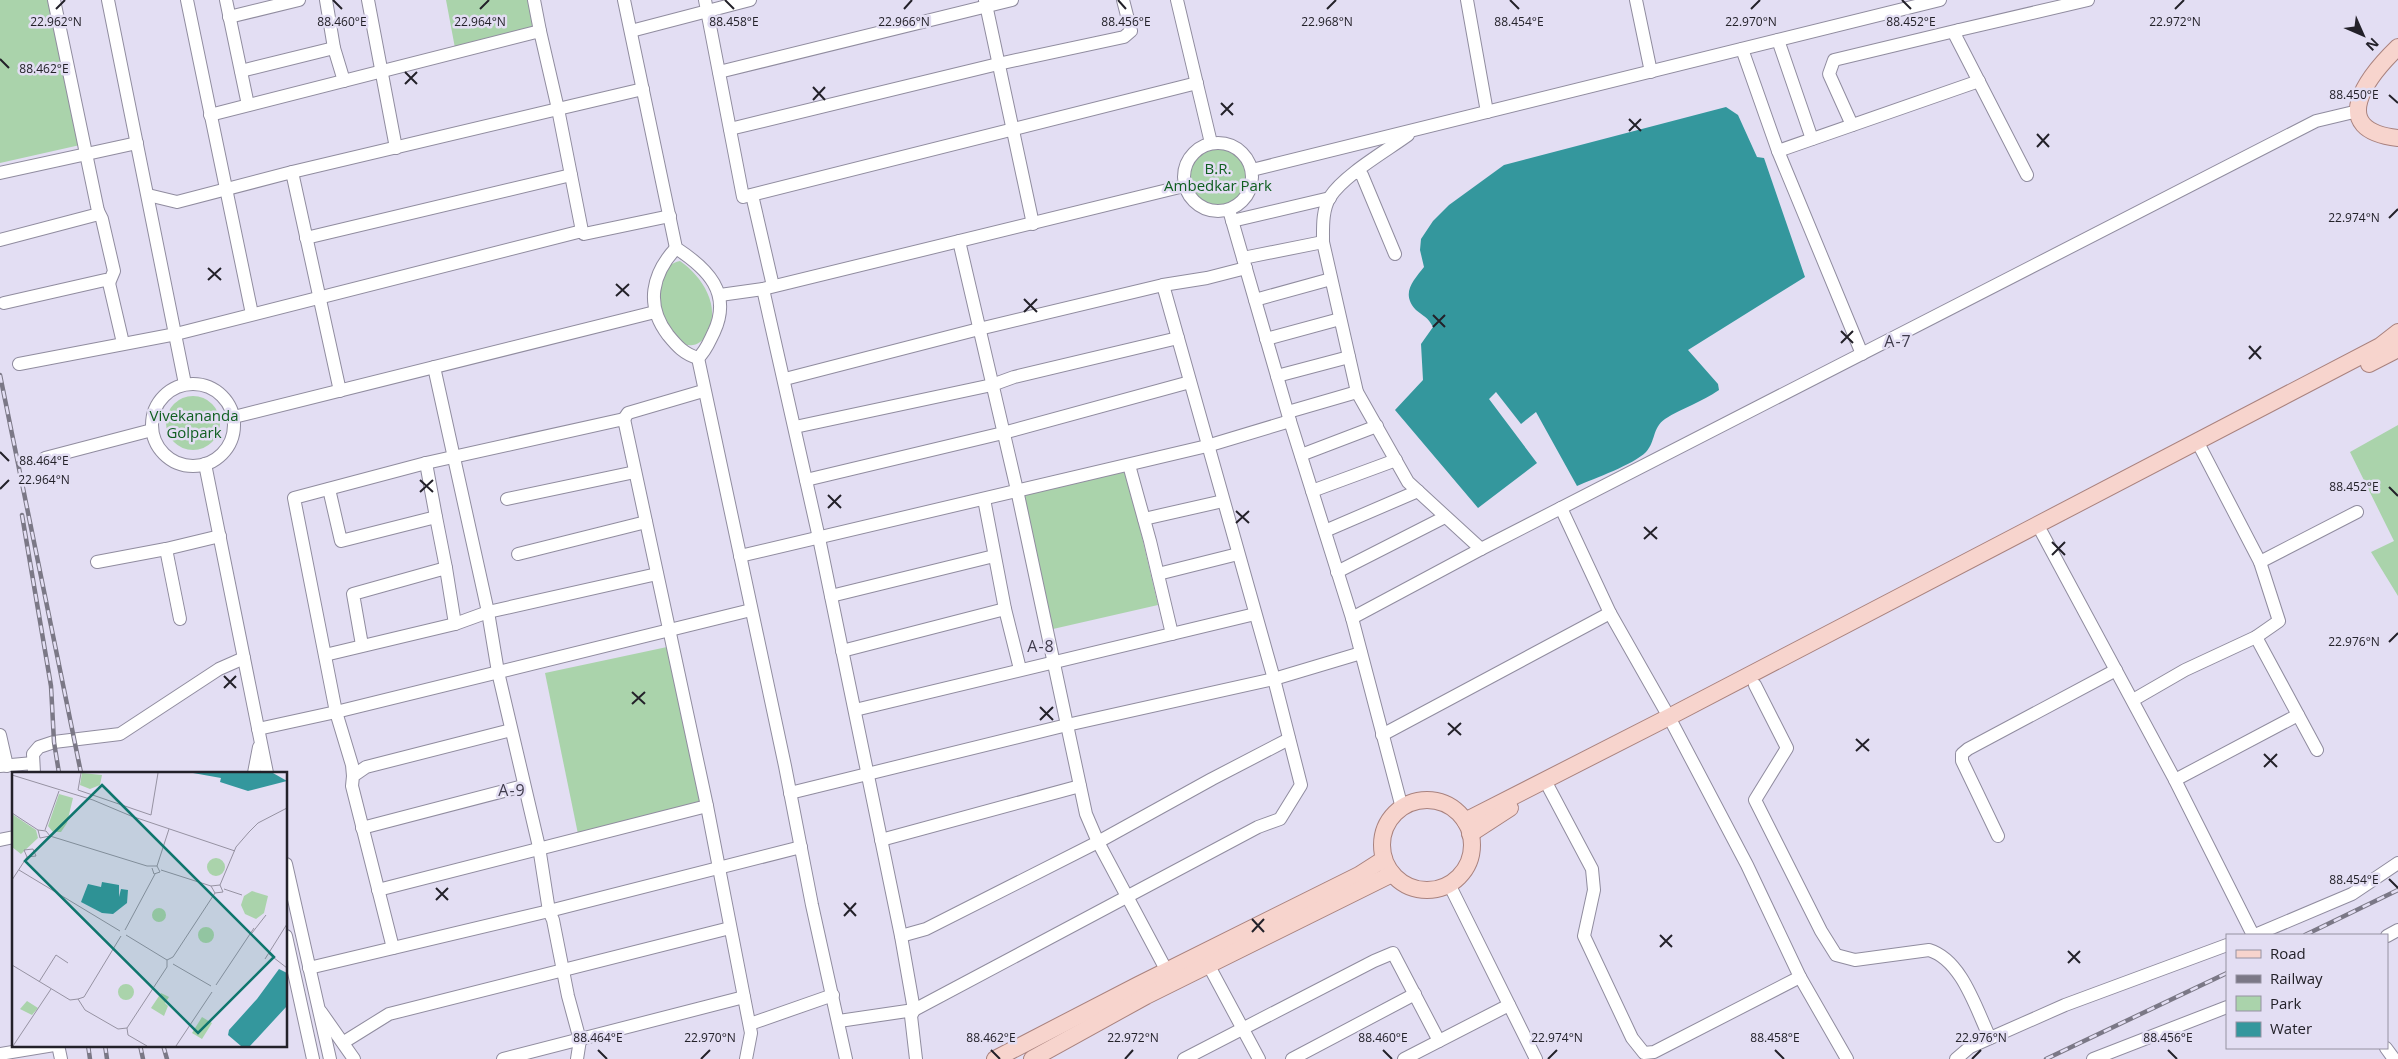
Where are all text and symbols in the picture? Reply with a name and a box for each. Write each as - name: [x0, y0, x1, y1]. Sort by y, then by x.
- north arrow: [2338, 10, 2388, 60]
- text: 22.962°N: [30, 13, 82, 30]
- text: 88.460°E: [317, 13, 367, 30]
- text: 22.964°N: [454, 13, 506, 30]
- text: 88.458°E: [709, 13, 759, 30]
- text: 22.966°N: [878, 13, 930, 30]
- text: 88.456°E: [1101, 13, 1151, 30]
- text: 22.968°N: [1301, 13, 1353, 30]
- text: 88.454°E: [1494, 13, 1544, 30]
- text: 22.970°N: [1725, 13, 1777, 30]
- text: 88.452°E: [1886, 13, 1936, 30]
- text: 22.972°N: [2149, 13, 2201, 30]
- text: N: [2362, 34, 2383, 55]
- text: 88.462°E: [19, 60, 69, 77]
- text: 88.450°E: [2329, 86, 2379, 103]
- park label: B.R. Ambedkar Park: [1164, 158, 1272, 195]
- text: 22.974°N: [2328, 209, 2380, 226]
- district label: A-7: [1884, 330, 1912, 352]
- park label: Vivekananda Golpark: [149, 405, 239, 442]
- text: 88.464°E: [19, 452, 69, 469]
- text: 22.964°N: [18, 471, 70, 488]
- text: 88.452°E: [2329, 478, 2379, 495]
- text: 22.976°N: [2328, 633, 2380, 650]
- district label: A-8: [1027, 635, 1055, 657]
- inset map: [12, 772, 288, 1046]
- district label: A-9: [498, 779, 526, 801]
- text: 88.454°E: [2329, 871, 2379, 888]
- legend: [2226, 934, 2388, 1049]
- text: Road: [2270, 943, 2306, 963]
- text: Railway: [2270, 968, 2323, 988]
- text: Park: [2270, 993, 2301, 1013]
- text: Water: [2270, 1018, 2312, 1038]
- text: 88.464°E: [573, 1029, 623, 1046]
- text: 22.970°N: [684, 1029, 736, 1046]
- text: 88.462°E: [966, 1029, 1016, 1046]
- text: 22.972°N: [1107, 1029, 1159, 1046]
- text: 88.460°E: [1358, 1029, 1408, 1046]
- text: 22.974°N: [1531, 1029, 1583, 1046]
- text: 88.458°E: [1750, 1029, 1800, 1046]
- text: 22.976°N: [1955, 1029, 2007, 1046]
- text: 88.456°E: [2143, 1029, 2193, 1046]

